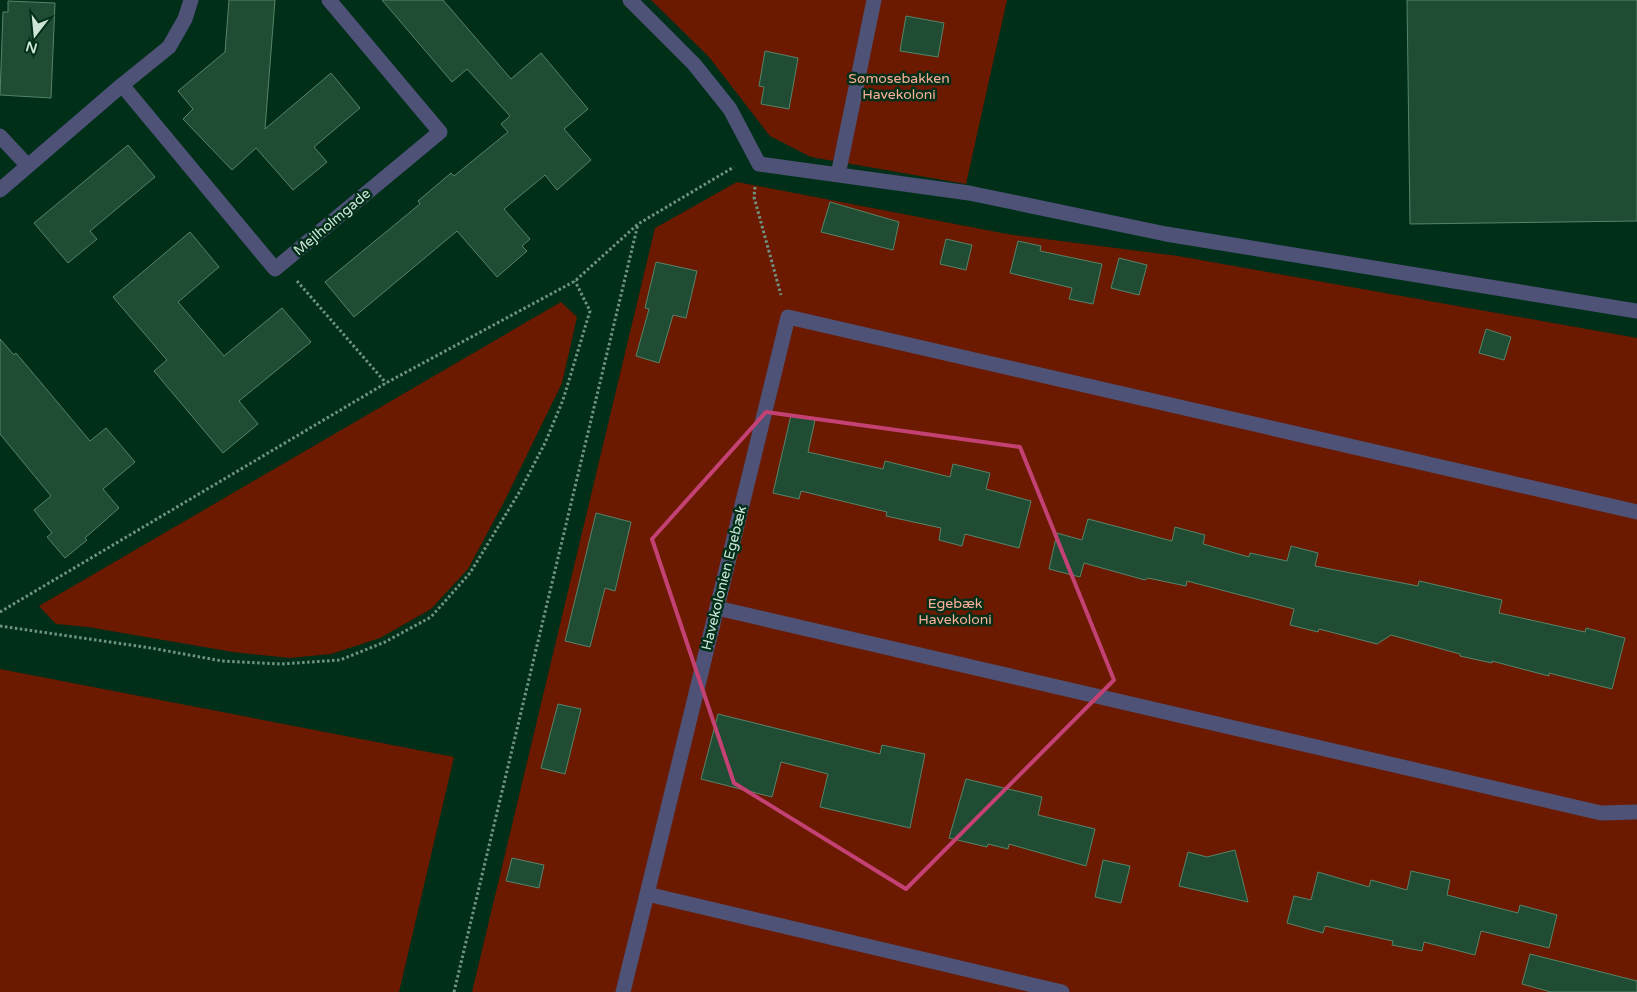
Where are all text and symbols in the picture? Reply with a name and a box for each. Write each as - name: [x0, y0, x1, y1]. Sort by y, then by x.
- north arrow: [10, 10, 60, 60]
- text: N: [24, 37, 39, 57]
- park label: Sømosebakken Havekoloni: [848, 70, 950, 103]
- street label: Mejlholmgade: [290, 185, 374, 259]
- street label: Havekolonien Egebæk: [698, 504, 750, 652]
- park label: Egebæk Havekoloni: [918, 595, 992, 628]

